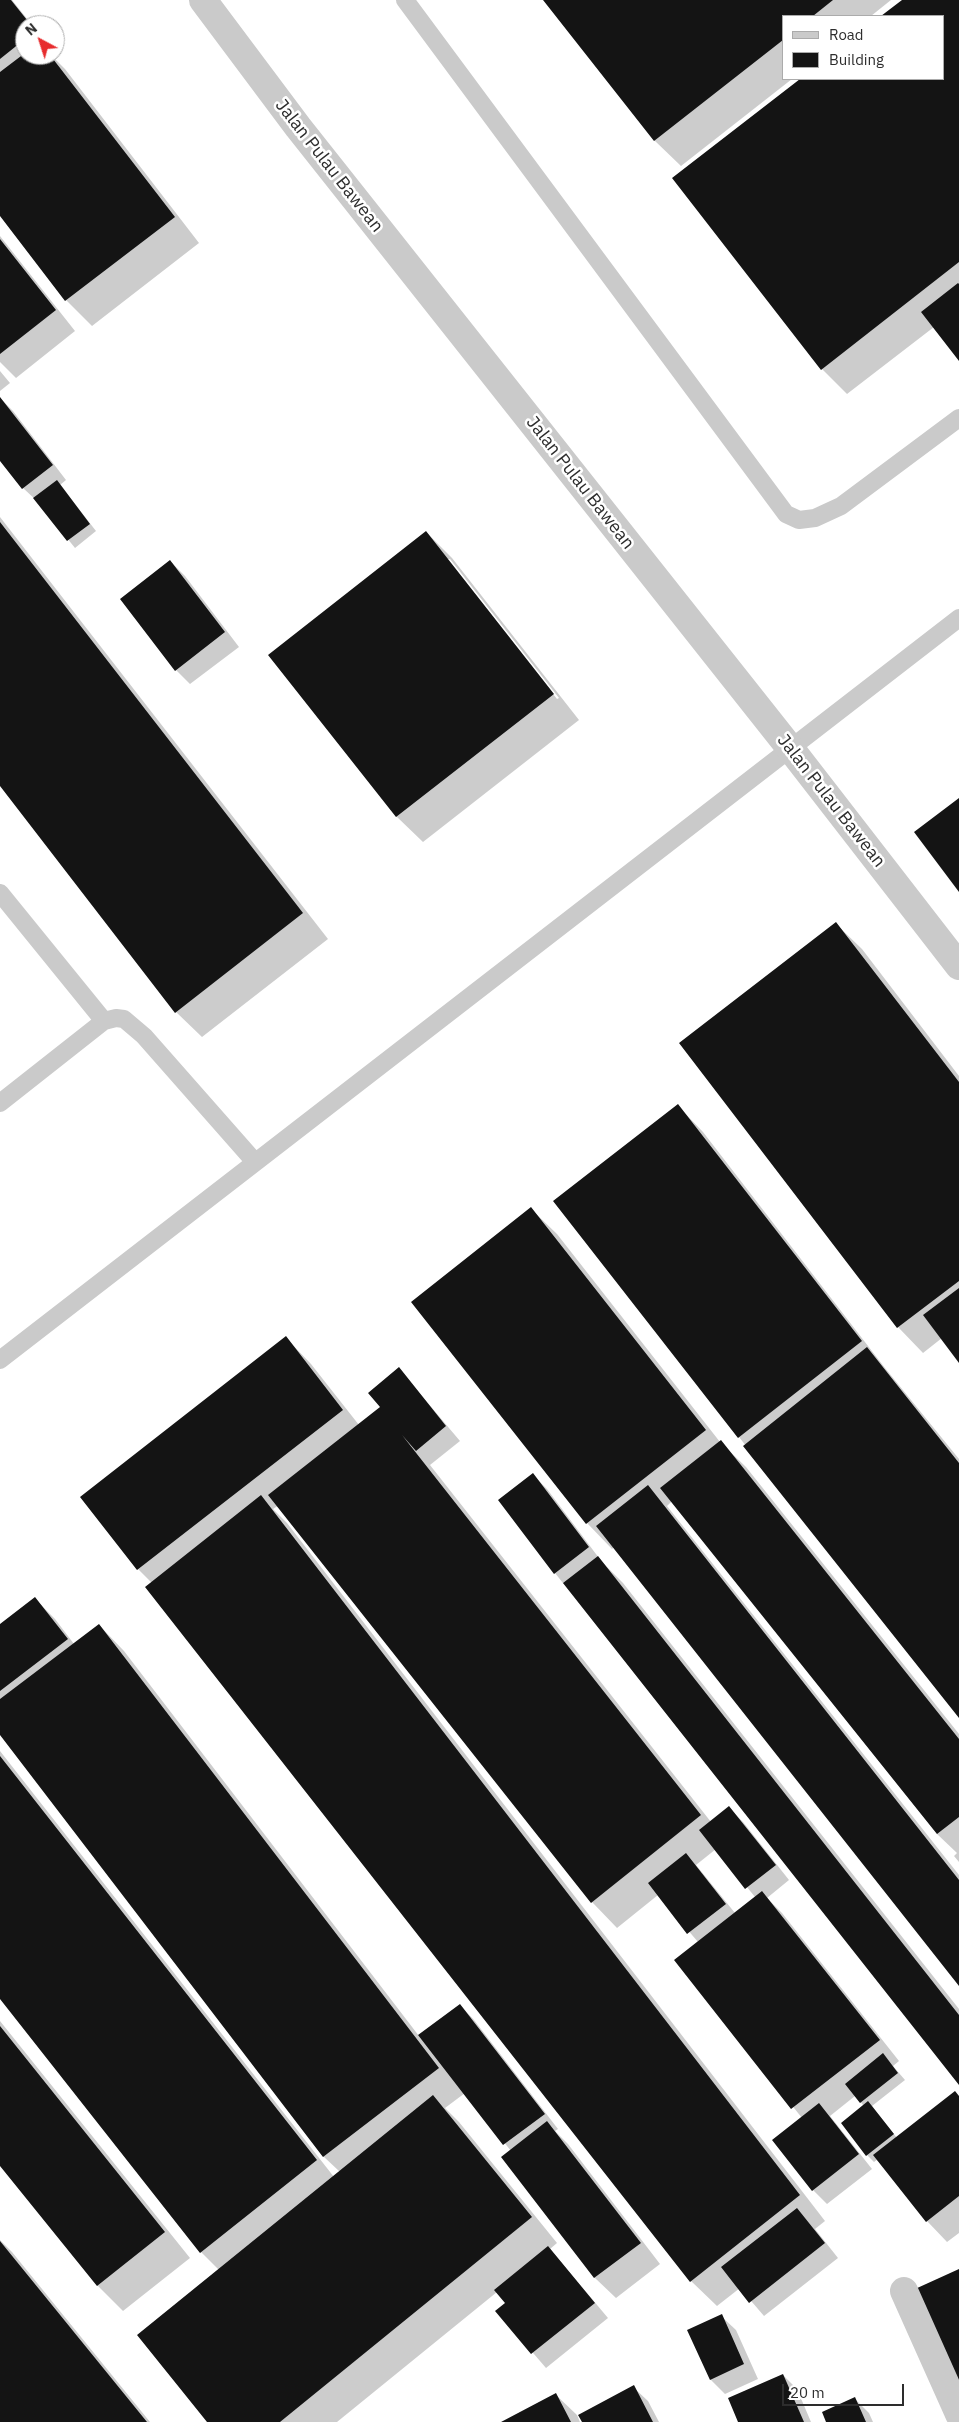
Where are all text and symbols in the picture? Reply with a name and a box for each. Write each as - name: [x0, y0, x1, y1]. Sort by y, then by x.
- north arrow: [15, 15, 65, 65]
- legend: [782, 15, 944, 80]
- text: N: [21, 19, 41, 39]
- text: Road: [829, 25, 864, 44]
- text: Building: [829, 50, 884, 69]
- street label: Jalan Pulau Bawean: [270, 95, 388, 237]
- street label: Jalan Pulau Bawean: [521, 412, 639, 554]
- street label: Jalan Pulau Bawean: [772, 730, 890, 872]
- scale bar: [784, 2374, 906, 2406]
- text: 20 m: [790, 2383, 825, 2402]

